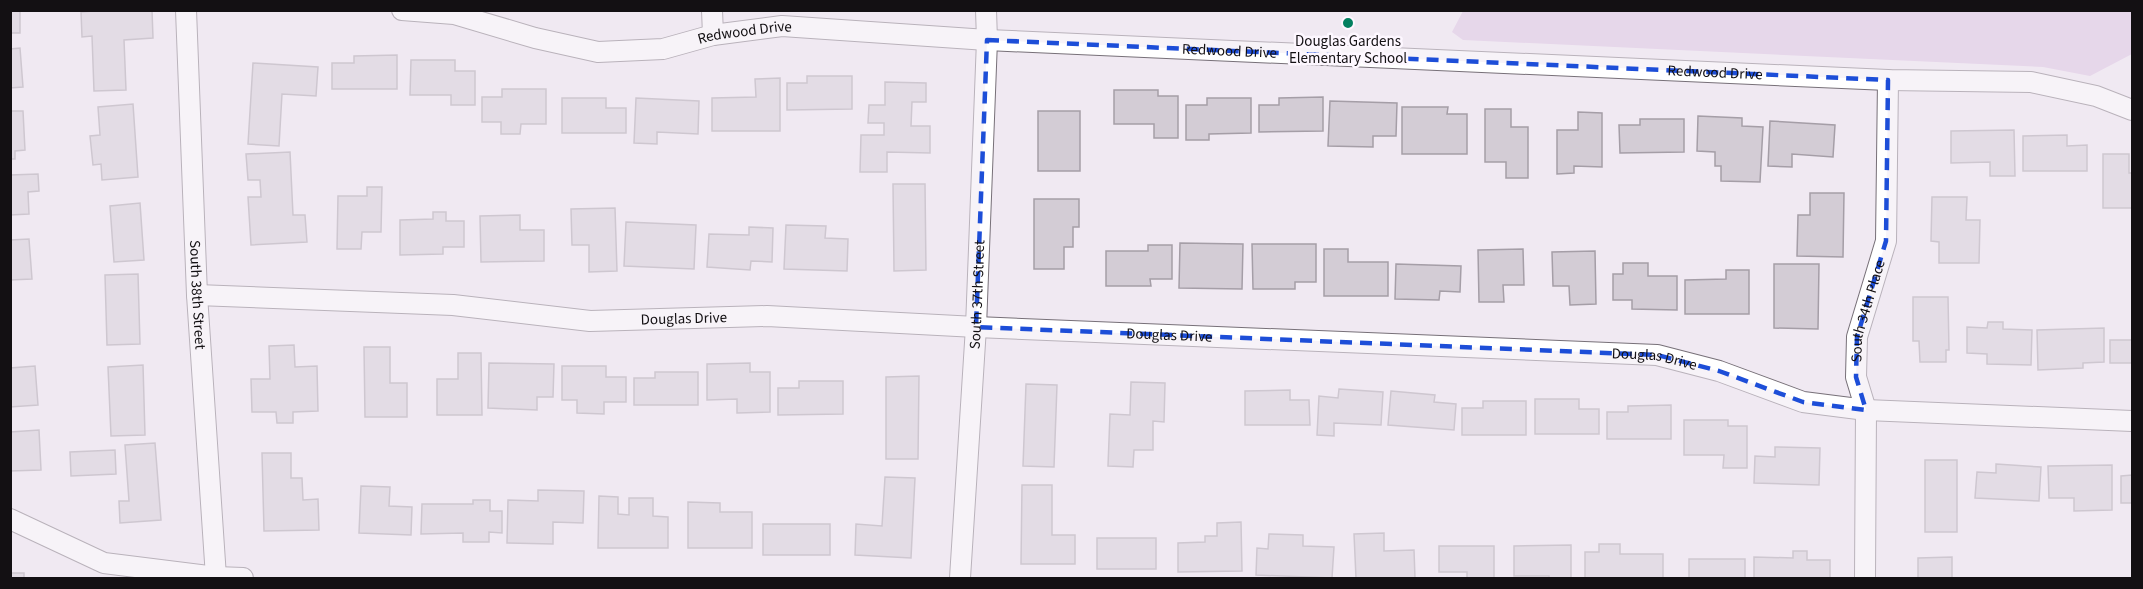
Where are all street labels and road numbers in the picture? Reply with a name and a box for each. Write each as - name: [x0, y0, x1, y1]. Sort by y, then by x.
- street label: Redwood Drive: [695, 15, 792, 49]
- street label: Redwood Drive: [1182, 38, 1278, 63]
- street label: Redwood Drive: [1667, 60, 1763, 85]
- street label: South 37th Street: [964, 239, 990, 350]
- street label: South 38th Street: [184, 240, 211, 350]
- street label: South 34th Place: [1846, 257, 1890, 363]
- street label: Douglas Drive: [640, 307, 727, 330]
- street label: Douglas Drive: [1126, 323, 1213, 347]
- street label: Douglas Drive: [1611, 343, 1699, 375]

